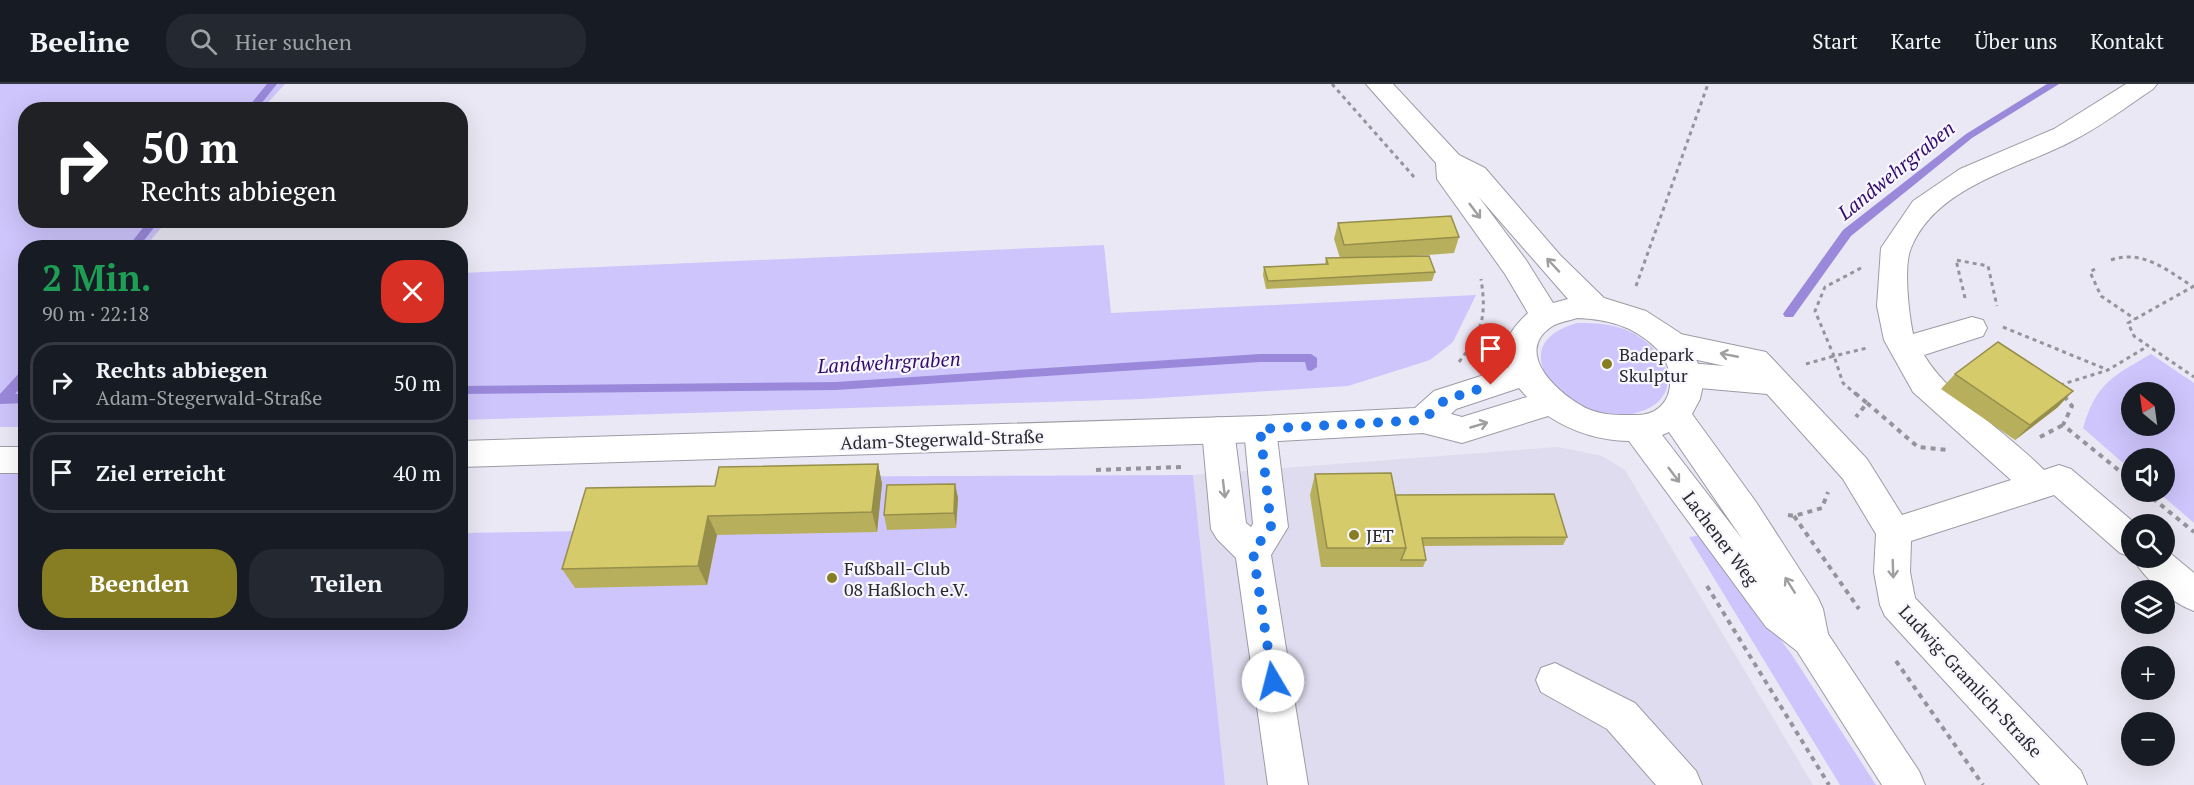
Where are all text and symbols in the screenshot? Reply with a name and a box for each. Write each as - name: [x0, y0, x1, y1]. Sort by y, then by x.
- search box: [166, 14, 586, 68]
- text: Beeline: [30, 23, 130, 60]
- icon: search: [187, 25, 220, 58]
- text: Hier suchen: [235, 27, 352, 56]
- text: Start: [1812, 27, 1858, 55]
- text: Karte: [1891, 27, 1941, 55]
- text: Über uns: [1974, 27, 2057, 55]
- text: Kontakt: [2090, 27, 2164, 55]
- water label: Landwehrgraben: [1831, 114, 1960, 226]
- text: 50 m: [141, 119, 239, 175]
- icon: right: [42, 126, 120, 204]
- text: Rechts abbiegen: [141, 173, 337, 209]
- one-way arrow: [1469, 203, 1481, 219]
- text: 2 Min.: [42, 254, 151, 301]
- one-way arrow: [1546, 258, 1560, 273]
- button: close: [381, 260, 444, 323]
- text: 90 m · 22:18: [42, 300, 149, 327]
- pin: [1465, 323, 1516, 385]
- icon: arrive: [1474, 332, 1507, 365]
- place label: Badepark Skulptur: [1619, 342, 1694, 387]
- water label: Landwehrgraben: [816, 345, 961, 379]
- one-way arrow: [1719, 349, 1739, 360]
- text: Rechts abbiegen: [96, 355, 268, 384]
- marker: Badepark Skulptur: [1600, 357, 1614, 371]
- icon: right: [45, 366, 78, 399]
- text: 50 m: [393, 368, 441, 397]
- north arrow: [2121, 382, 2175, 436]
- map controls: [2121, 382, 2175, 766]
- text: Adam-Stegerwald-Straße: [96, 384, 322, 411]
- one-way arrow: [1469, 419, 1488, 430]
- street label: Adam-Stegerwald-Straße: [840, 423, 1044, 455]
- button: sound: [2121, 448, 2175, 502]
- icon: arrive: [45, 456, 78, 489]
- text: Ziel erreicht: [96, 458, 226, 487]
- text: 40 m: [393, 458, 441, 487]
- one-way arrow: [1668, 467, 1681, 483]
- one-way arrow: [1219, 478, 1230, 498]
- street label: Lachener Weg: [1678, 486, 1765, 590]
- button: search: [2121, 514, 2175, 568]
- place label: JET: [1366, 523, 1394, 547]
- marker: JET: [1347, 528, 1361, 542]
- button: Beenden: [42, 549, 237, 618]
- button: Teilen: [249, 549, 444, 618]
- place label: Fußball-Club 08 Haßloch e.V.: [844, 556, 968, 601]
- one-way arrow: [1887, 558, 1899, 578]
- marker: Fußball-Club 08 Haßloch e.V.: [825, 571, 839, 585]
- one-way arrow: [1784, 577, 1796, 594]
- button: layers: [2121, 580, 2175, 634]
- street label: Ludwig-Gramlich-Straße: [1894, 600, 2048, 762]
- button: +: [2121, 646, 2175, 700]
- position arrow: [1241, 649, 1305, 713]
- button: −: [2121, 712, 2175, 766]

